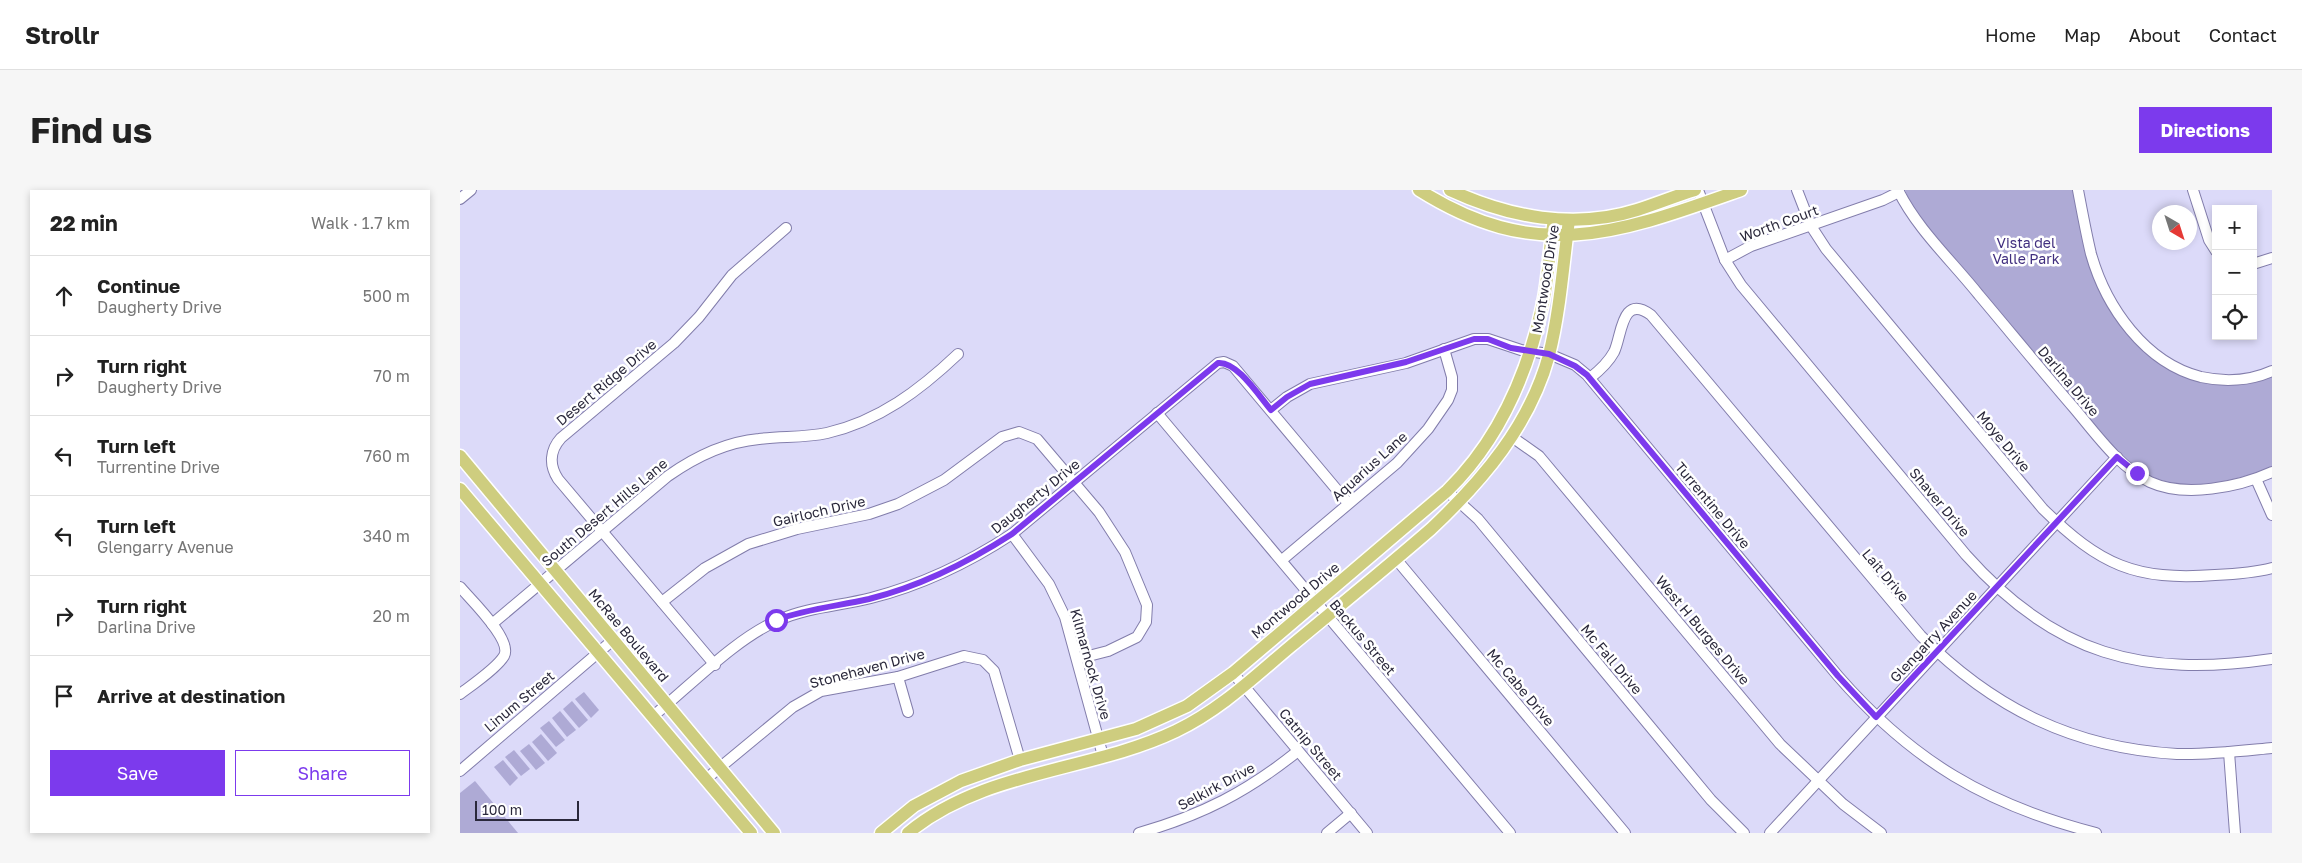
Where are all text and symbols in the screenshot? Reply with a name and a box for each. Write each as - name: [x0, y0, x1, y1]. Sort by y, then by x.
- text: Strollr: [25, 20, 99, 49]
- text: Home: [1985, 24, 2036, 46]
- text: Map: [2064, 24, 2101, 46]
- text: About: [2129, 24, 2181, 46]
- text: Contact: [2209, 24, 2277, 46]
- button: Directions: [2139, 107, 2272, 153]
- text: Find us: [30, 109, 152, 151]
- street label: Worth Court: [1737, 201, 1821, 245]
- north arrow: [2152, 205, 2197, 250]
- map controls: [2212, 205, 2257, 340]
- button: +: [2212, 205, 2257, 250]
- text: 22 min: [50, 210, 118, 236]
- text: Walk · 1.7 km: [311, 213, 410, 233]
- street label: Montwood Drive: [1528, 224, 1562, 334]
- park label: Vista del Valle Park: [1992, 234, 2060, 267]
- button: −: [2212, 250, 2257, 295]
- text: Continue: [97, 274, 180, 297]
- icon: ahead: [50, 282, 78, 310]
- text: 500 m: [363, 286, 410, 306]
- button: locate: [2212, 295, 2257, 340]
- text: Daugherty Drive: [97, 297, 222, 317]
- street label: Desert Ridge Drive: [553, 335, 659, 429]
- street label: Darlina Drive: [2035, 343, 2103, 419]
- text: Turn right: [97, 354, 187, 377]
- icon: right: [50, 362, 78, 390]
- text: 70 m: [373, 366, 410, 386]
- text: Daugherty Drive: [97, 377, 222, 397]
- street label: Moye Drive: [1974, 407, 2034, 475]
- street label: Aquarius Lane: [1328, 428, 1410, 504]
- text: Turn left: [97, 434, 176, 457]
- icon: left: [50, 442, 78, 470]
- text: 760 m: [364, 446, 410, 466]
- street label: South Desert Hills Lane: [538, 454, 670, 570]
- street label: Daugherty Drive: [987, 455, 1083, 537]
- text: Turrentine Drive: [97, 457, 220, 477]
- street label: Turrentine Drive: [1672, 458, 1754, 552]
- route end: [2126, 462, 2149, 485]
- street label: Shaver Drive: [1906, 464, 1974, 540]
- street label: Gairloch Drive: [771, 492, 867, 530]
- text: Turn left: [97, 514, 176, 537]
- icon: left: [50, 522, 78, 550]
- text: 340 m: [363, 526, 410, 546]
- text: Glengarry Avenue: [97, 537, 234, 557]
- street label: Lait Drive: [1859, 545, 1913, 605]
- street label: Montwood Drive: [1248, 558, 1342, 642]
- street label: West H Burges Drive: [1652, 572, 1754, 688]
- street label: McRae Boulevard: [585, 585, 673, 685]
- street label: Glengarry Avenue: [1886, 586, 1980, 686]
- text: Turn right: [97, 594, 187, 617]
- street label: Backus Street: [1326, 596, 1400, 678]
- icon: right: [50, 602, 78, 630]
- text: 20 m: [373, 606, 410, 626]
- street label: Kilmarnock Drive: [1067, 607, 1115, 721]
- route start: [765, 609, 788, 632]
- text: Darlina Drive: [97, 617, 195, 637]
- street label: Mc Fall Drive: [1578, 620, 1646, 698]
- street label: Stonehaven Drive: [808, 645, 926, 691]
- street label: Mc Cabe Drive: [1484, 645, 1558, 729]
- street label: Linum Street: [481, 667, 557, 735]
- icon: arrive: [50, 682, 78, 710]
- text: Arrive at destination: [97, 684, 285, 707]
- street label: Catnip Street: [1276, 705, 1346, 783]
- button: Save: [50, 750, 225, 796]
- button: Share: [235, 750, 410, 796]
- street label: Selkirk Drive: [1175, 759, 1257, 813]
- scale bar: [475, 798, 579, 821]
- text: 100 m: [482, 801, 522, 818]

